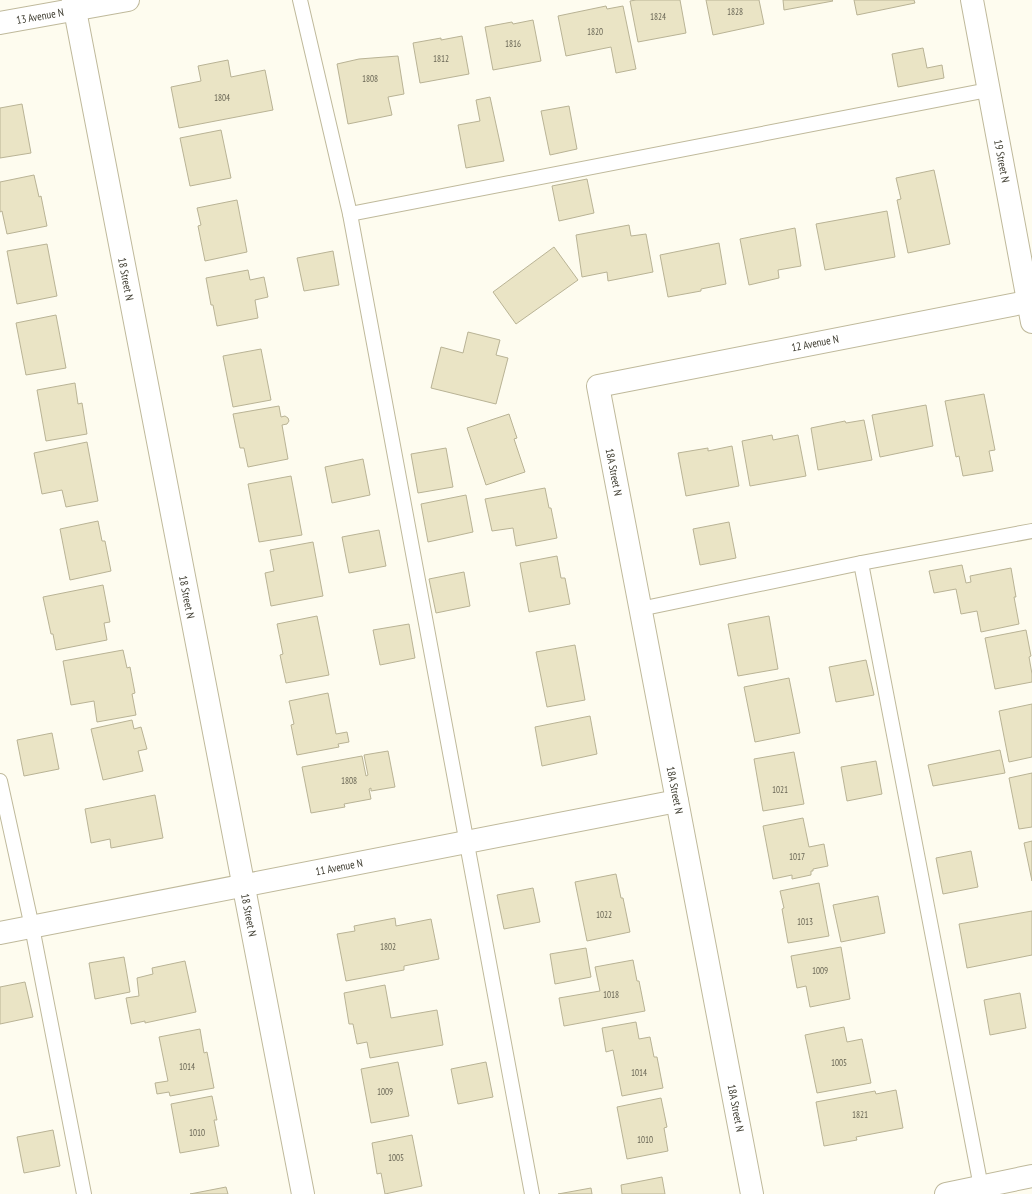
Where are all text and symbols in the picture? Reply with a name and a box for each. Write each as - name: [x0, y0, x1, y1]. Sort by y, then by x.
- street label: 13 Avenue N: [15, 5, 65, 27]
- house number: 1828: [727, 6, 743, 17]
- house number: 1824: [650, 11, 666, 22]
- house number: 1820: [587, 26, 603, 37]
- house number: 1816: [505, 38, 521, 49]
- house number: 1812: [433, 53, 449, 64]
- house number: 1808: [362, 73, 378, 84]
- house number: 1804: [214, 92, 230, 103]
- street label: 19 Street N: [991, 138, 1013, 184]
- street label: 18 Street N: [115, 256, 137, 302]
- street label: 12 Avenue N: [790, 332, 840, 354]
- street label: 18A Street N: [603, 447, 625, 497]
- street label: 18 Street N: [176, 574, 198, 620]
- street label: 18A Street N: [664, 765, 686, 815]
- house number: 1808: [341, 775, 357, 786]
- house number: 1021: [772, 784, 788, 795]
- house number: 1017: [789, 851, 805, 862]
- street label: 11 Avenue N: [314, 856, 364, 878]
- street label: 18 Street N: [238, 892, 260, 938]
- house number: 1022: [596, 909, 612, 920]
- house number: 1013: [797, 916, 813, 927]
- house number: 1802: [380, 941, 396, 952]
- house number: 1009: [812, 965, 828, 976]
- house number: 1018: [603, 989, 619, 1000]
- house number: 1005: [831, 1057, 847, 1068]
- house number: 1014: [179, 1061, 195, 1072]
- house number: 1014: [631, 1067, 647, 1078]
- street label: 18A Street N: [725, 1083, 747, 1133]
- house number: 1009: [377, 1086, 393, 1097]
- house number: 1821: [852, 1109, 868, 1120]
- house number: 1010: [189, 1127, 205, 1138]
- house number: 1010: [637, 1134, 653, 1145]
- house number: 1005: [388, 1152, 404, 1163]

